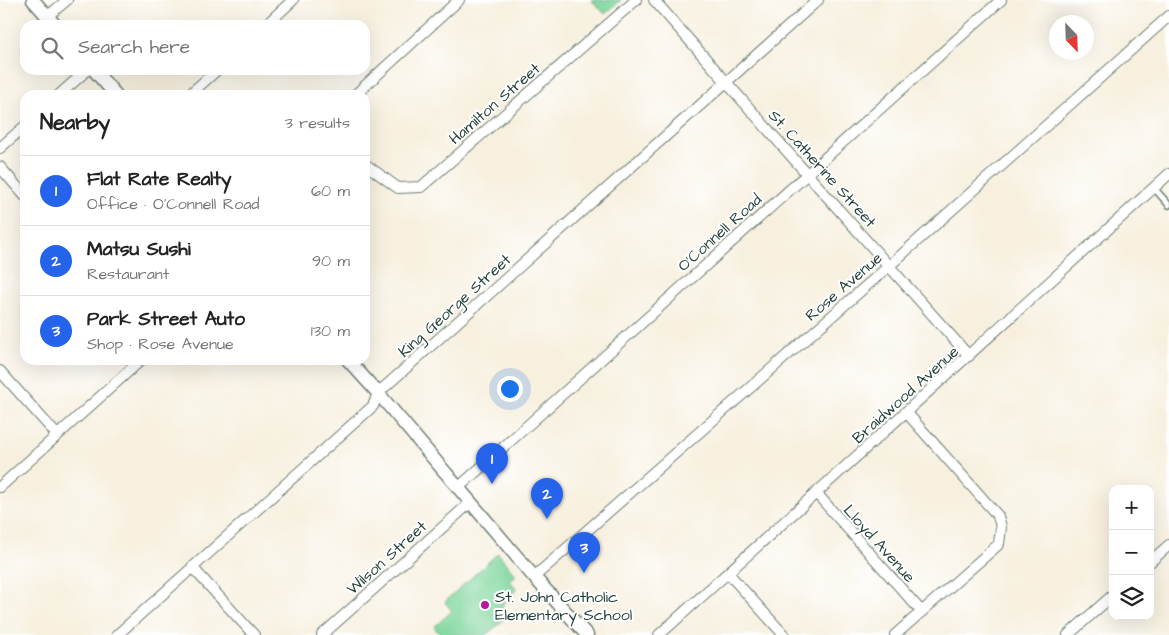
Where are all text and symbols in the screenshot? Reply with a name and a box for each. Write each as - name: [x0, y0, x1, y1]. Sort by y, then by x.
- north arrow: [1049, 15, 1094, 60]
- search box: [20, 20, 370, 75]
- icon: search: [38, 34, 66, 62]
- text: Search here: [78, 34, 190, 61]
- street label: Hamilton Street: [444, 58, 545, 150]
- street label: St. Catherine Street: [763, 105, 882, 233]
- text: Nearby: [40, 108, 110, 137]
- text: 3 results: [285, 112, 350, 134]
- text: Flat Rate Realty: [87, 166, 231, 193]
- text: 1: [55, 180, 57, 202]
- text: 60 m: [311, 180, 350, 202]
- street label: O'Connell Road: [673, 189, 767, 277]
- text: Office · O'Connell Road: [87, 193, 259, 215]
- text: Matsu Sushi: [87, 236, 191, 263]
- street label: Rose Avenue: [800, 247, 887, 326]
- street label: King George Street: [393, 249, 517, 363]
- text: 2: [51, 250, 61, 272]
- text: 90 m: [312, 250, 350, 272]
- text: Restaurant: [87, 263, 169, 285]
- text: Park Street Auto: [87, 306, 245, 333]
- text: 3: [52, 320, 60, 342]
- text: 130 m: [311, 320, 350, 342]
- text: Shop · Rose Avenue: [87, 333, 234, 355]
- street label: Braidwood Avenue: [848, 341, 964, 449]
- your location: [497, 376, 523, 402]
- pin: 1: [476, 443, 508, 484]
- pin: 2: [531, 478, 563, 519]
- map controls: [1109, 485, 1154, 620]
- button: +: [1109, 485, 1154, 530]
- street label: Lloyd Avenue: [838, 500, 920, 588]
- street label: Wilson Street: [342, 515, 432, 600]
- button: −: [1109, 530, 1154, 575]
- pin: 3: [568, 532, 600, 573]
- button: layers: [1109, 575, 1154, 620]
- place label: St. John Catholic Elementary School: [495, 586, 632, 627]
- marker: St. John Catholic Elementary School: [479, 599, 491, 611]

